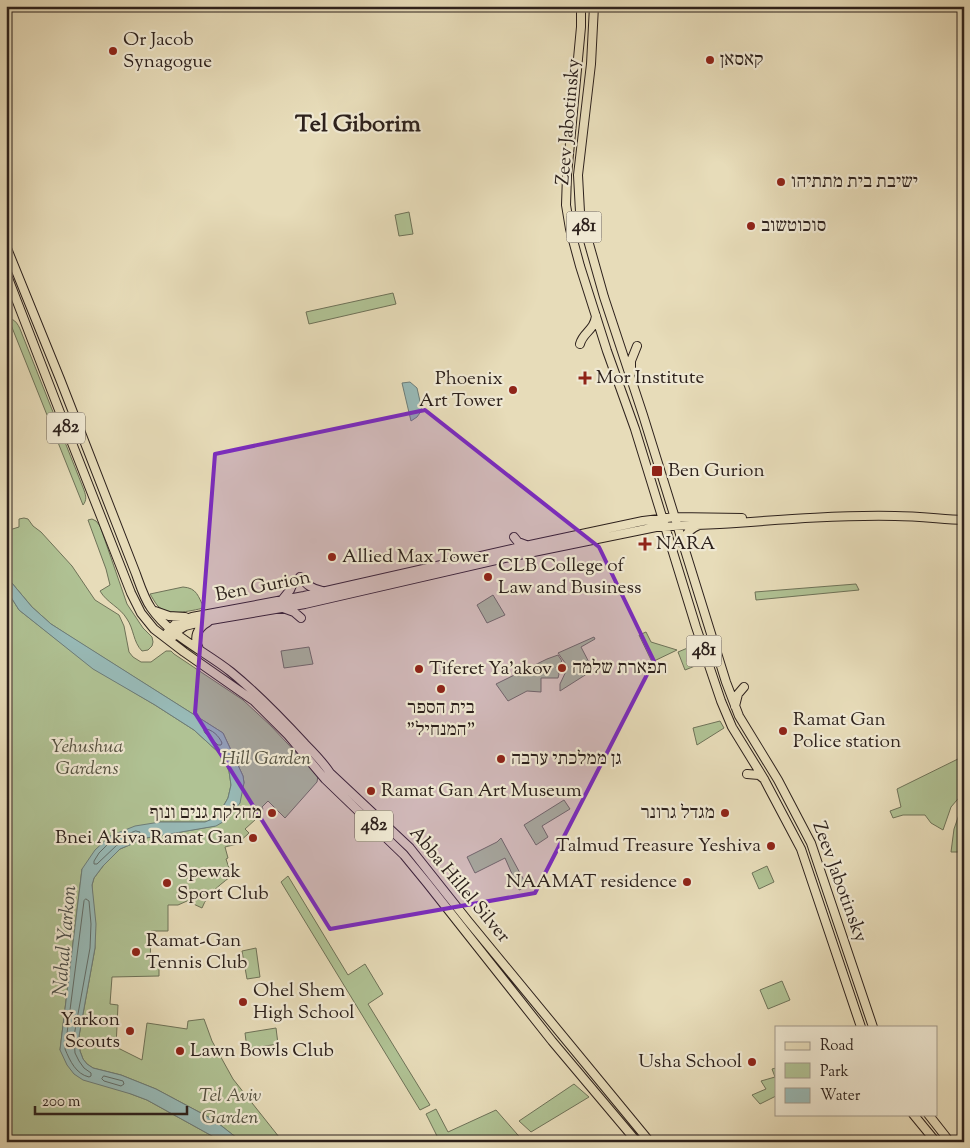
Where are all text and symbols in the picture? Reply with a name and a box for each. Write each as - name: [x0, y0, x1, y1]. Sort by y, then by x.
- place label: Or Jacob Synagogue: [123, 27, 212, 76]
- marker: Or Jacob Synagogue: [107, 45, 119, 57]
- place label: קאסאן: [720, 47, 764, 74]
- marker: קאסאן: [704, 54, 716, 66]
- street label: Zeev Jabotinsky: [550, 57, 588, 186]
- district label: Tel Giborim: [295, 108, 421, 142]
- place label: ישיבת בית מתתיהו: [791, 169, 918, 196]
- marker: ישיבת בית מתתיהו: [775, 176, 787, 188]
- road number: 481: [566, 212, 602, 242]
- place label: סוכוטשוב: [761, 213, 826, 240]
- marker: סוכוטשוב: [745, 220, 757, 232]
- place label: Mor Institute: [596, 365, 704, 392]
- place label: Phoenix Art Tower: [419, 366, 503, 415]
- marker: Mor Institute: [578, 371, 592, 385]
- marker: Phoenix Art Tower: [507, 384, 519, 396]
- road number: 482: [47, 412, 85, 443]
- place label: Ben Gurion: [668, 458, 765, 485]
- marker: Ben Gurion: [650, 464, 664, 478]
- place label: NARA: [656, 531, 716, 558]
- marker: NARA: [638, 537, 652, 551]
- place label: Allied Max Tower: [342, 544, 489, 571]
- marker: Allied Max Tower: [326, 551, 338, 563]
- place label: CLB College of Law and Business: [498, 553, 641, 602]
- street label: Ben Gurion: [213, 565, 313, 609]
- marker: CLB College of Law and Business: [482, 571, 494, 583]
- road number: 481: [686, 636, 722, 666]
- place label: תפארת שלמה: [572, 655, 667, 682]
- place label: Tiferet Ya'akov: [429, 656, 552, 683]
- marker: תפארת שלמה: [556, 662, 568, 674]
- marker: Tiferet Ya'akov: [413, 663, 425, 675]
- marker: בית הספר "המנחיל": [435, 683, 447, 695]
- place label: בית הספר "המנחיל": [407, 695, 475, 744]
- place label: Ramat Gan Police station: [793, 707, 901, 756]
- marker: Ramat Gan Police station: [777, 725, 789, 737]
- park label: Yehushua Gardens: [51, 734, 123, 783]
- park label: Hill Garden: [221, 746, 311, 773]
- place label: גן ממלכתי ערבה: [511, 746, 622, 773]
- marker: גן ממלכתי ערבה: [495, 753, 507, 765]
- place label: Ramat Gan Art Museum: [381, 778, 582, 805]
- marker: Ramat Gan Art Museum: [365, 785, 377, 797]
- place label: מחלקת גנים ונוף: [150, 800, 262, 827]
- place label: מגדל גרונר: [641, 800, 715, 827]
- marker: מחלקת גנים ונוף: [266, 807, 278, 819]
- marker: מגדל גרונר: [719, 807, 731, 819]
- road number: 482: [355, 810, 393, 841]
- street label: Zeev Jabotinsky: [805, 818, 874, 947]
- street label: Abba Hillel Silver: [402, 821, 516, 949]
- place label: Bnei Akiva Ramat Gan: [55, 825, 243, 852]
- marker: Bnei Akiva Ramat Gan: [247, 832, 259, 844]
- place label: Talmud Treasure Yeshiva: [556, 833, 761, 860]
- marker: Talmud Treasure Yeshiva: [765, 840, 777, 852]
- place label: Spewak Sport Club: [177, 859, 269, 908]
- place label: NAAMAT residence: [506, 869, 677, 896]
- marker: NAAMAT residence: [681, 876, 693, 888]
- marker: Spewak Sport Club: [161, 877, 173, 889]
- water label: Nahal Yarkon: [47, 884, 85, 998]
- place label: Ramat-Gan Tennis Club: [146, 928, 248, 977]
- marker: Ramat-Gan Tennis Club: [130, 946, 142, 958]
- place label: Ohel Shem High School: [253, 978, 355, 1027]
- marker: Ohel Shem High School: [237, 996, 249, 1008]
- place label: Yarkon Scouts: [61, 1007, 120, 1056]
- marker: Yarkon Scouts: [124, 1025, 136, 1037]
- legend: [775, 1026, 938, 1116]
- text: Road: [820, 1036, 854, 1057]
- place label: Lawn Bowls Club: [190, 1038, 334, 1065]
- marker: Lawn Bowls Club: [174, 1045, 186, 1057]
- place label: Usha School: [638, 1049, 742, 1076]
- marker: Usha School: [746, 1056, 758, 1068]
- text: Park: [820, 1062, 849, 1083]
- scale bar: [35, 1083, 188, 1115]
- park label: Tel Aviv Garden: [199, 1083, 261, 1132]
- text: Water: [820, 1086, 861, 1107]
- text: 200 m: [42, 1092, 81, 1113]

